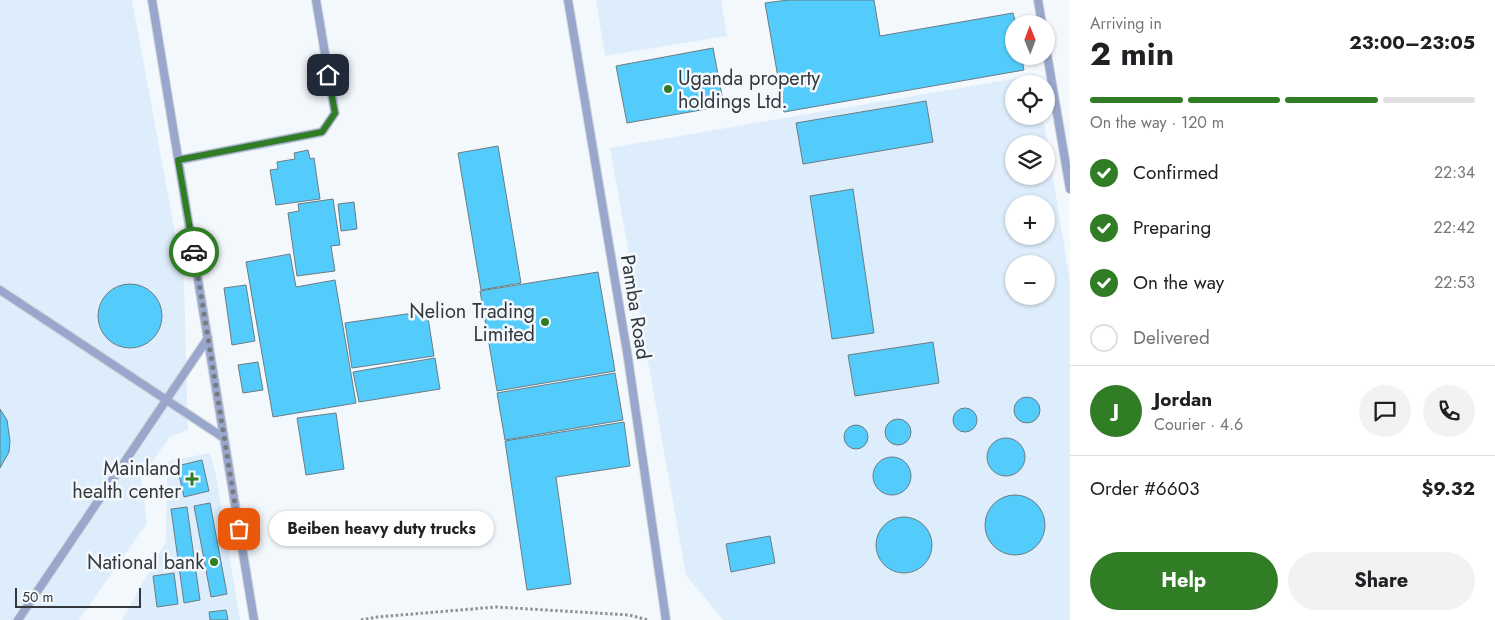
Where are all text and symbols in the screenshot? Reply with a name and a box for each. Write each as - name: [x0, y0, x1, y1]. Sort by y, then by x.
- text: Arriving in: [1090, 12, 1162, 35]
- north arrow: [1005, 15, 1055, 65]
- map controls: [1005, 15, 1055, 305]
- text: 23:00–23:05: [1349, 29, 1475, 56]
- text: 2 min: [1090, 31, 1174, 77]
- pin: [307, 54, 349, 96]
- icon: home: [314, 61, 342, 89]
- place label: Uganda property holdings Ltd.: [678, 64, 820, 116]
- button: locate: [1005, 75, 1055, 125]
- marker: Uganda property holdings Ltd.: [662, 83, 674, 95]
- text: On the way · 120 m: [1090, 111, 1224, 134]
- button: layers: [1005, 135, 1055, 185]
- icon: check: [1090, 159, 1118, 187]
- text: Confirmed: [1133, 159, 1219, 186]
- text: 22:34: [1434, 161, 1475, 184]
- button: +: [1005, 195, 1055, 245]
- icon: check: [1090, 214, 1118, 242]
- text: Preparing: [1133, 214, 1211, 241]
- text: 22:42: [1434, 216, 1475, 239]
- courier: [169, 227, 219, 277]
- icon: car: [180, 238, 208, 266]
- street label: Pamba Road: [613, 253, 658, 362]
- button: −: [1005, 255, 1055, 305]
- icon: check: [1090, 269, 1118, 297]
- text: On the way: [1133, 269, 1224, 296]
- text: 22:53: [1434, 271, 1475, 294]
- place label: Nelion Trading Limited: [409, 297, 535, 349]
- marker: Nelion Trading Limited: [539, 316, 551, 328]
- text: Delivered: [1133, 324, 1210, 351]
- button: chat: [1359, 385, 1411, 437]
- button: phone: [1423, 385, 1475, 437]
- text: Jordan: [1154, 386, 1212, 413]
- text: J: [1113, 397, 1119, 424]
- text: Courier · 4.6: [1154, 413, 1243, 436]
- place label: Mainland health center: [72, 454, 181, 506]
- marker: Mainland health center: [185, 472, 199, 486]
- text: Order #6603: [1090, 475, 1200, 502]
- text: $9.32: [1421, 475, 1475, 502]
- pin: [218, 508, 260, 550]
- callout: Beiben heavy duty trucks: [269, 512, 494, 546]
- icon: bag: [225, 515, 253, 543]
- text: Beiben heavy duty trucks: [287, 517, 476, 540]
- place label: National bank: [87, 548, 204, 577]
- button: Help: [1090, 552, 1278, 610]
- button: Share: [1288, 552, 1475, 610]
- marker: National bank: [208, 556, 220, 568]
- scale bar: [15, 585, 141, 608]
- text: 50 m: [22, 587, 53, 607]

